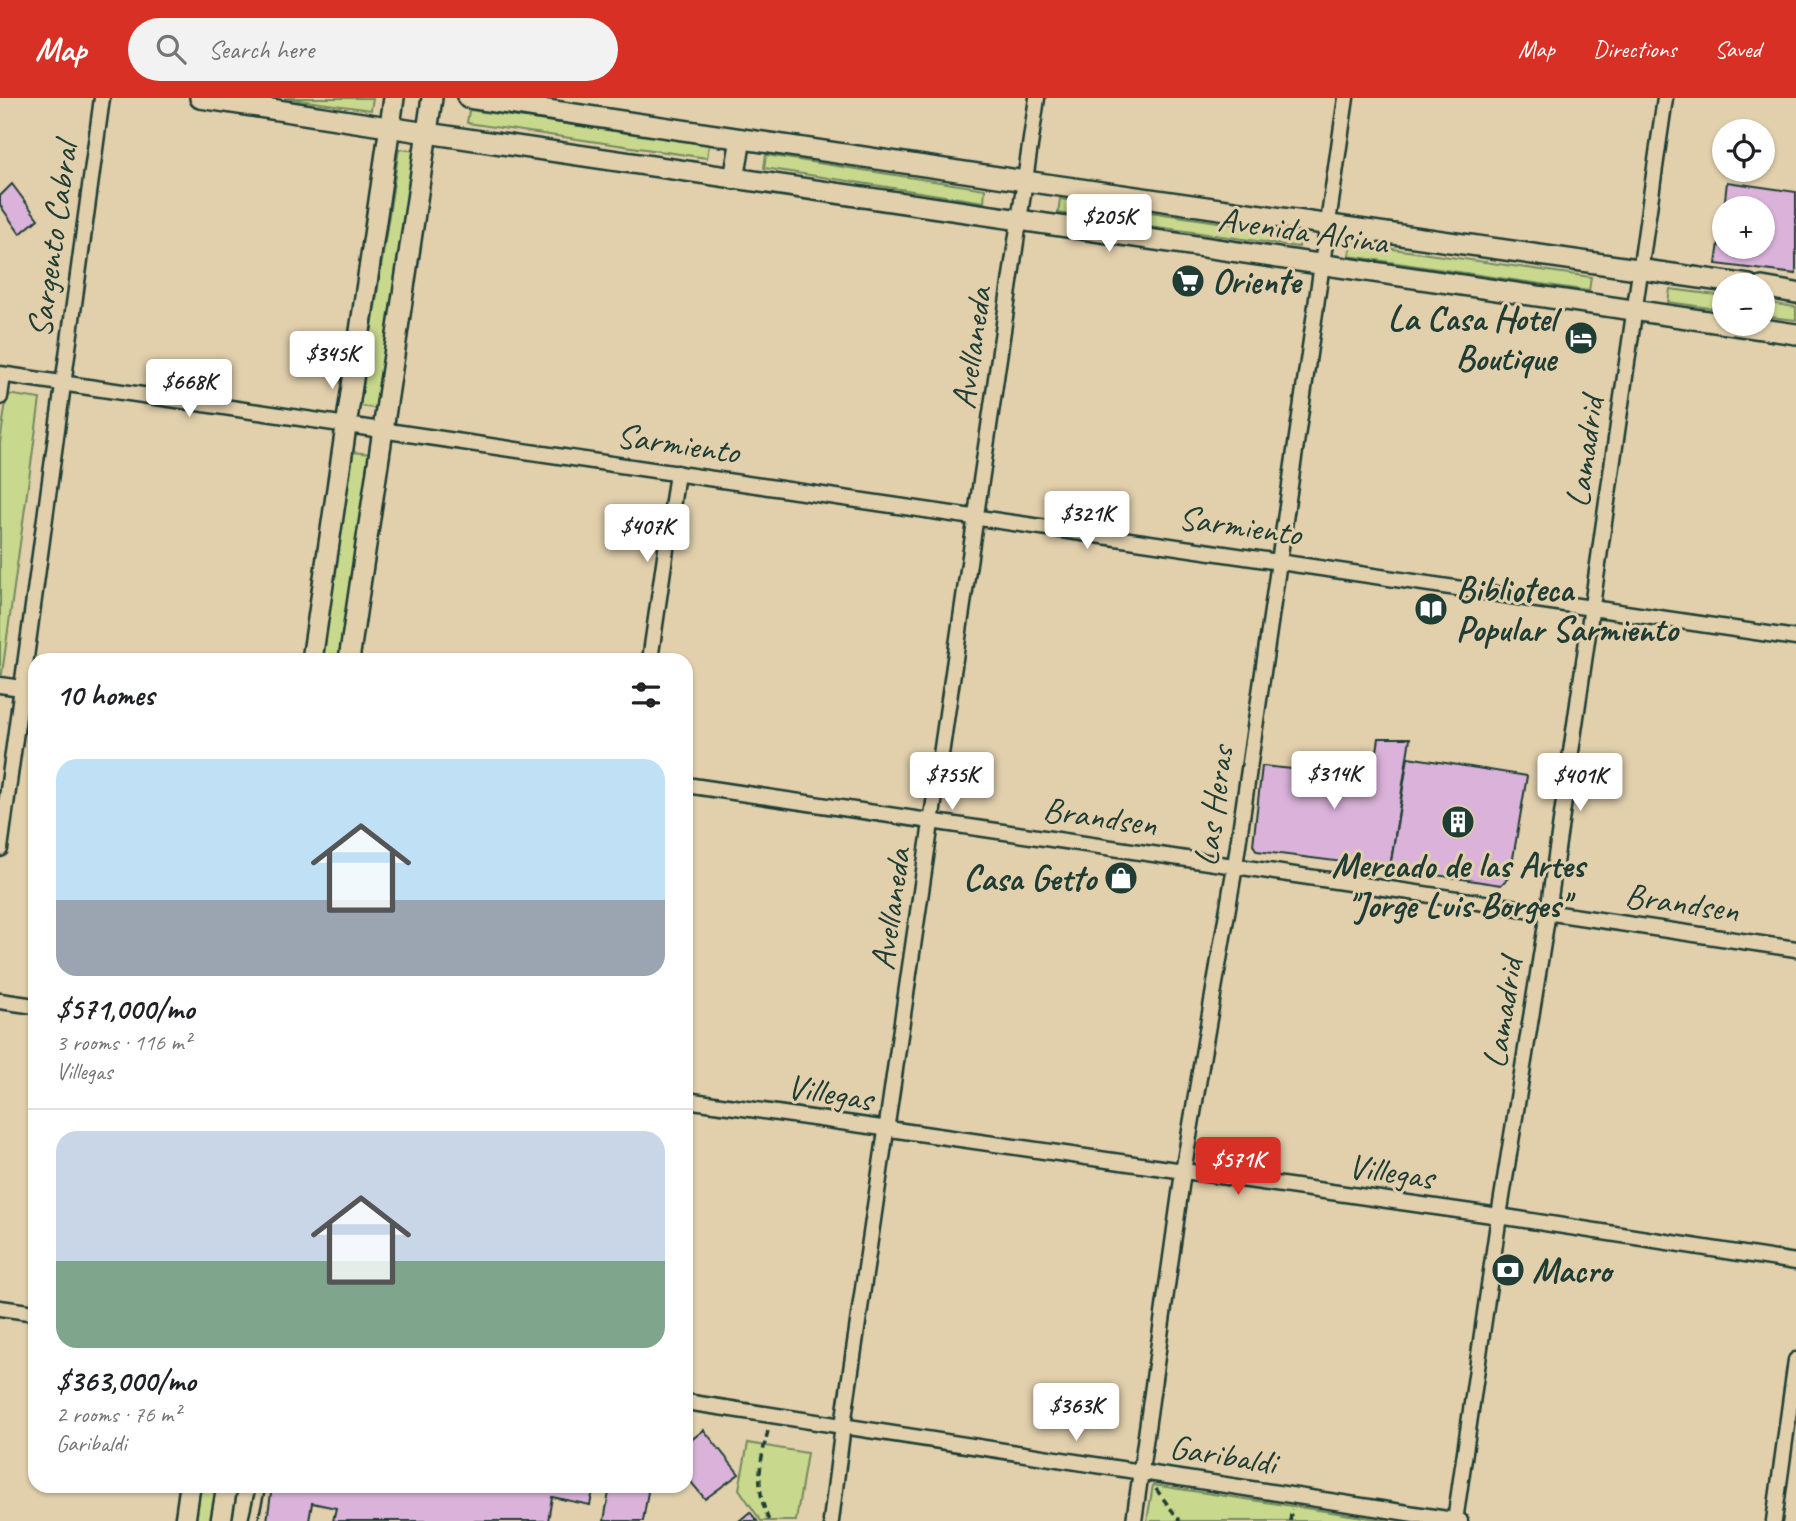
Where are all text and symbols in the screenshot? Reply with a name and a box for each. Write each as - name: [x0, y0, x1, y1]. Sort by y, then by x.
- search box: [128, 18, 618, 81]
- text: Map: [35, 28, 86, 70]
- icon: search: [152, 30, 190, 68]
- text: Search here: [208, 33, 314, 66]
- text: Map: [1518, 34, 1555, 64]
- text: Directions: [1593, 34, 1676, 64]
- text: Saved: [1714, 34, 1761, 64]
- map controls: [1712, 119, 1775, 336]
- button: locate: [1712, 119, 1775, 182]
- street label: Sargento Cabral: [17, 134, 89, 340]
- pin: $205K: [1060, 194, 1158, 254]
- street label: Avenida Alsina: [1215, 196, 1393, 265]
- button: +: [1712, 196, 1775, 259]
- text: $205K: [1083, 202, 1135, 231]
- place label: Oriente: [1212, 259, 1303, 304]
- supermarket icon: Oriente: [1169, 262, 1207, 300]
- button: −: [1712, 273, 1775, 336]
- street label: Avellaneda: [941, 282, 1003, 412]
- place label: La Casa Hotel Boutique: [1388, 296, 1563, 381]
- hotel icon: La Casa Hotel Boutique: [1562, 319, 1600, 357]
- pin: $345K: [283, 331, 381, 391]
- text: $345K: [306, 339, 358, 368]
- pin: $668K: [140, 360, 238, 419]
- text: $668K: [162, 367, 216, 396]
- street label: Lamadrid: [1555, 389, 1615, 510]
- street label: Sarmiento: [614, 413, 744, 475]
- pin: $321K: [1038, 491, 1136, 551]
- street label: Sarmiento: [1176, 495, 1306, 557]
- text: $321K: [1060, 499, 1114, 528]
- pin: $407K: [598, 504, 696, 564]
- text: $407K: [621, 512, 674, 541]
- place label: Biblioteca Popular Sarmiento: [1456, 567, 1680, 652]
- library icon: Biblioteca Popular Sarmiento: [1412, 590, 1450, 628]
- text: 10 homes: [56, 676, 154, 714]
- icon: filters: [627, 676, 665, 714]
- street label: Las Heras: [1183, 740, 1245, 869]
- pin: $755K: [903, 752, 1001, 812]
- pin: $314K: [1285, 752, 1383, 811]
- pin: $401K: [1531, 754, 1629, 813]
- text: $314K: [1307, 759, 1361, 788]
- text: $755K: [926, 760, 978, 789]
- text: $401K: [1553, 761, 1607, 790]
- street label: Brandsen: [1040, 786, 1160, 847]
- building icon: Mercado de las Artes "Jorge Luis Borges": [1439, 803, 1477, 841]
- icon: home: [298, 805, 424, 931]
- street label: Avellaneda: [860, 843, 922, 973]
- place label: Mercado de las Artes "Jorge Luis Borges": [1331, 843, 1588, 928]
- place label: Casa Getto: [963, 856, 1098, 901]
- shop icon: Casa Getto: [1102, 859, 1140, 897]
- street label: Brandsen: [1622, 872, 1742, 933]
- street label: Lamadrid: [1472, 950, 1534, 1071]
- text: $571,000/mo: [56, 990, 194, 1028]
- text: 3 rooms · 116 m²: [56, 1028, 191, 1057]
- text: Villegas: [56, 1057, 112, 1086]
- street label: Villegas: [784, 1064, 879, 1122]
- pin: $571K: [1189, 1138, 1287, 1197]
- street label: Villegas: [1345, 1143, 1439, 1200]
- text: $571K: [1212, 1145, 1264, 1174]
- icon: home: [298, 1177, 424, 1303]
- place label: Macro: [1532, 1248, 1614, 1293]
- bank icon: Macro: [1489, 1251, 1527, 1289]
- text: $363,000/mo: [56, 1362, 196, 1400]
- pin: $363K: [1027, 1384, 1125, 1443]
- text: $363K: [1049, 1391, 1103, 1420]
- text: 2 rooms · 76 m²: [56, 1400, 180, 1429]
- street label: Garibaldi: [1166, 1424, 1284, 1486]
- text: Garibaldi: [56, 1429, 127, 1458]

